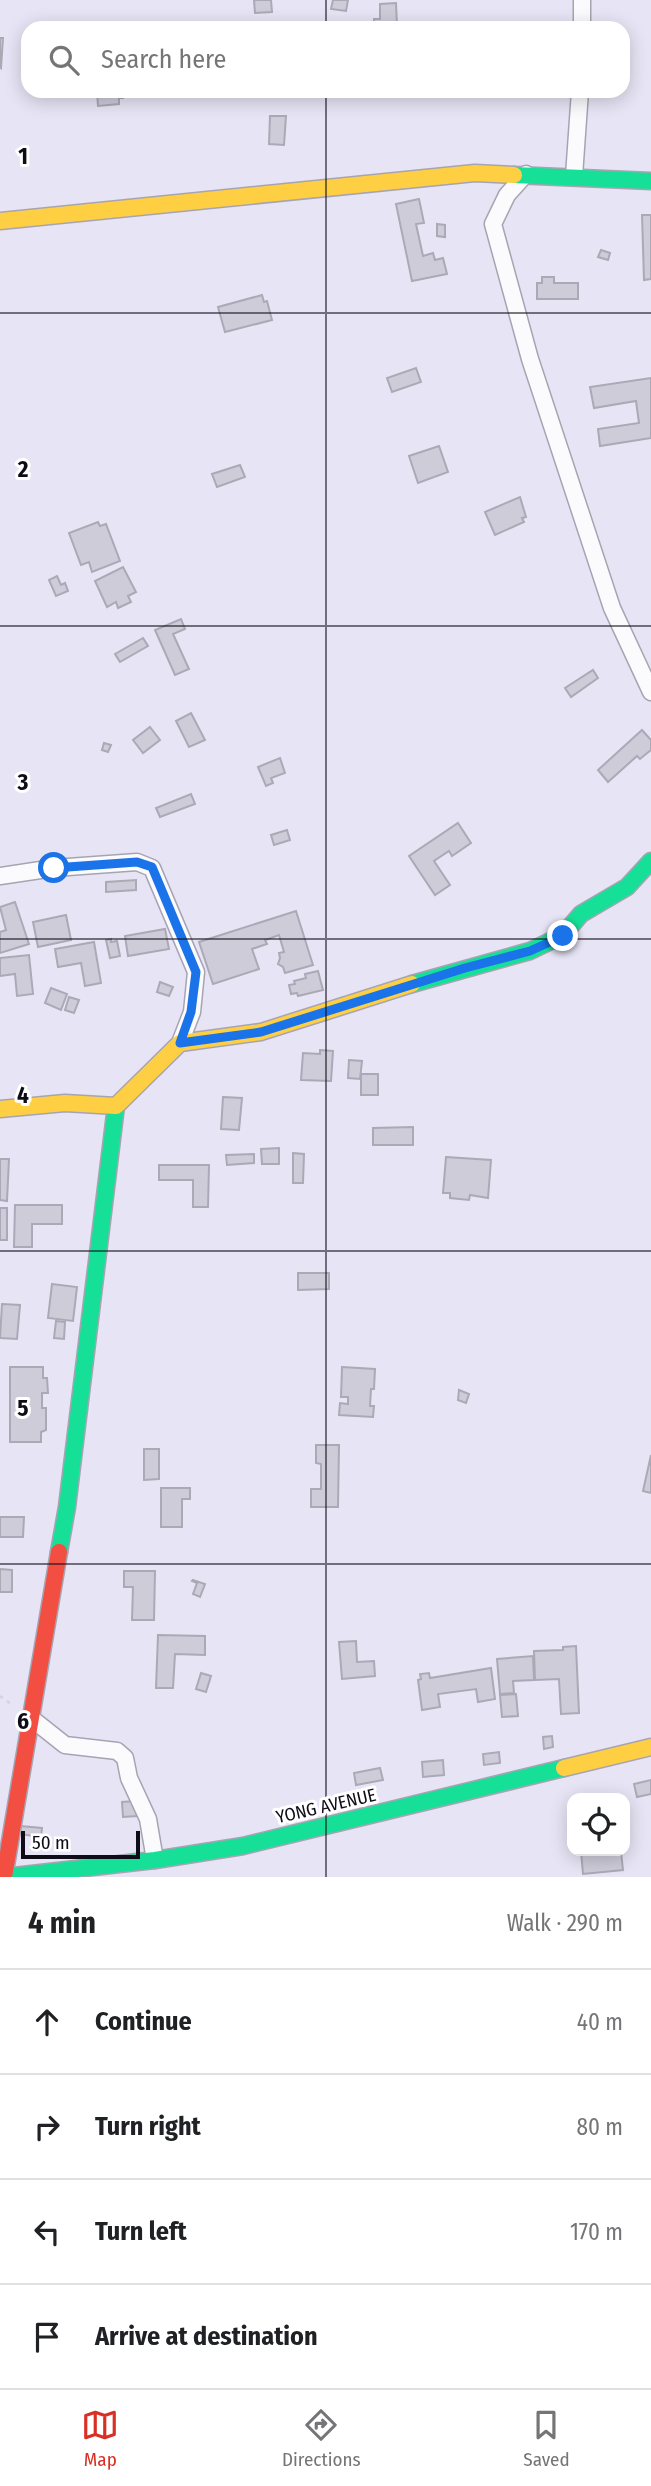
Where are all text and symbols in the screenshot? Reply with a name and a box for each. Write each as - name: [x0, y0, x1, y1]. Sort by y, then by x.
- search box: [21, 21, 630, 98]
- icon: search: [45, 41, 83, 79]
- text: Search here: [101, 44, 226, 75]
- text: 1: [18, 142, 28, 170]
- text: 2: [17, 455, 29, 483]
- text: 3: [17, 768, 29, 796]
- route start: [38, 852, 69, 883]
- route end: [547, 920, 578, 951]
- text: 4: [17, 1081, 29, 1109]
- text: 5: [17, 1394, 29, 1422]
- text: 6: [17, 1707, 29, 1735]
- street label: YONG AVENUE: [274, 1784, 378, 1828]
- map controls: [567, 1793, 630, 1856]
- button: locate: [567, 1793, 630, 1856]
- scale bar: [21, 1828, 140, 1860]
- text: 50 m: [32, 1831, 70, 1854]
- text: 4 min: [28, 1905, 96, 1941]
- text: Walk · 290 m: [507, 1909, 623, 1937]
- icon: ahead: [28, 2003, 66, 2041]
- text: Continue: [95, 2006, 192, 2037]
- text: 40 m: [577, 2008, 623, 2036]
- icon: right: [28, 2108, 66, 2146]
- text: Turn right: [95, 2111, 201, 2142]
- text: 80 m: [576, 2113, 623, 2141]
- icon: left: [28, 2213, 66, 2251]
- text: Turn left: [95, 2216, 187, 2247]
- text: 170 m: [570, 2218, 623, 2246]
- icon: arrive: [28, 2318, 66, 2356]
- text: Arrive at destination: [95, 2321, 318, 2352]
- tab: Map: [81, 2406, 119, 2471]
- tab: Directions: [282, 2406, 361, 2471]
- tab: Saved: [523, 2406, 570, 2471]

